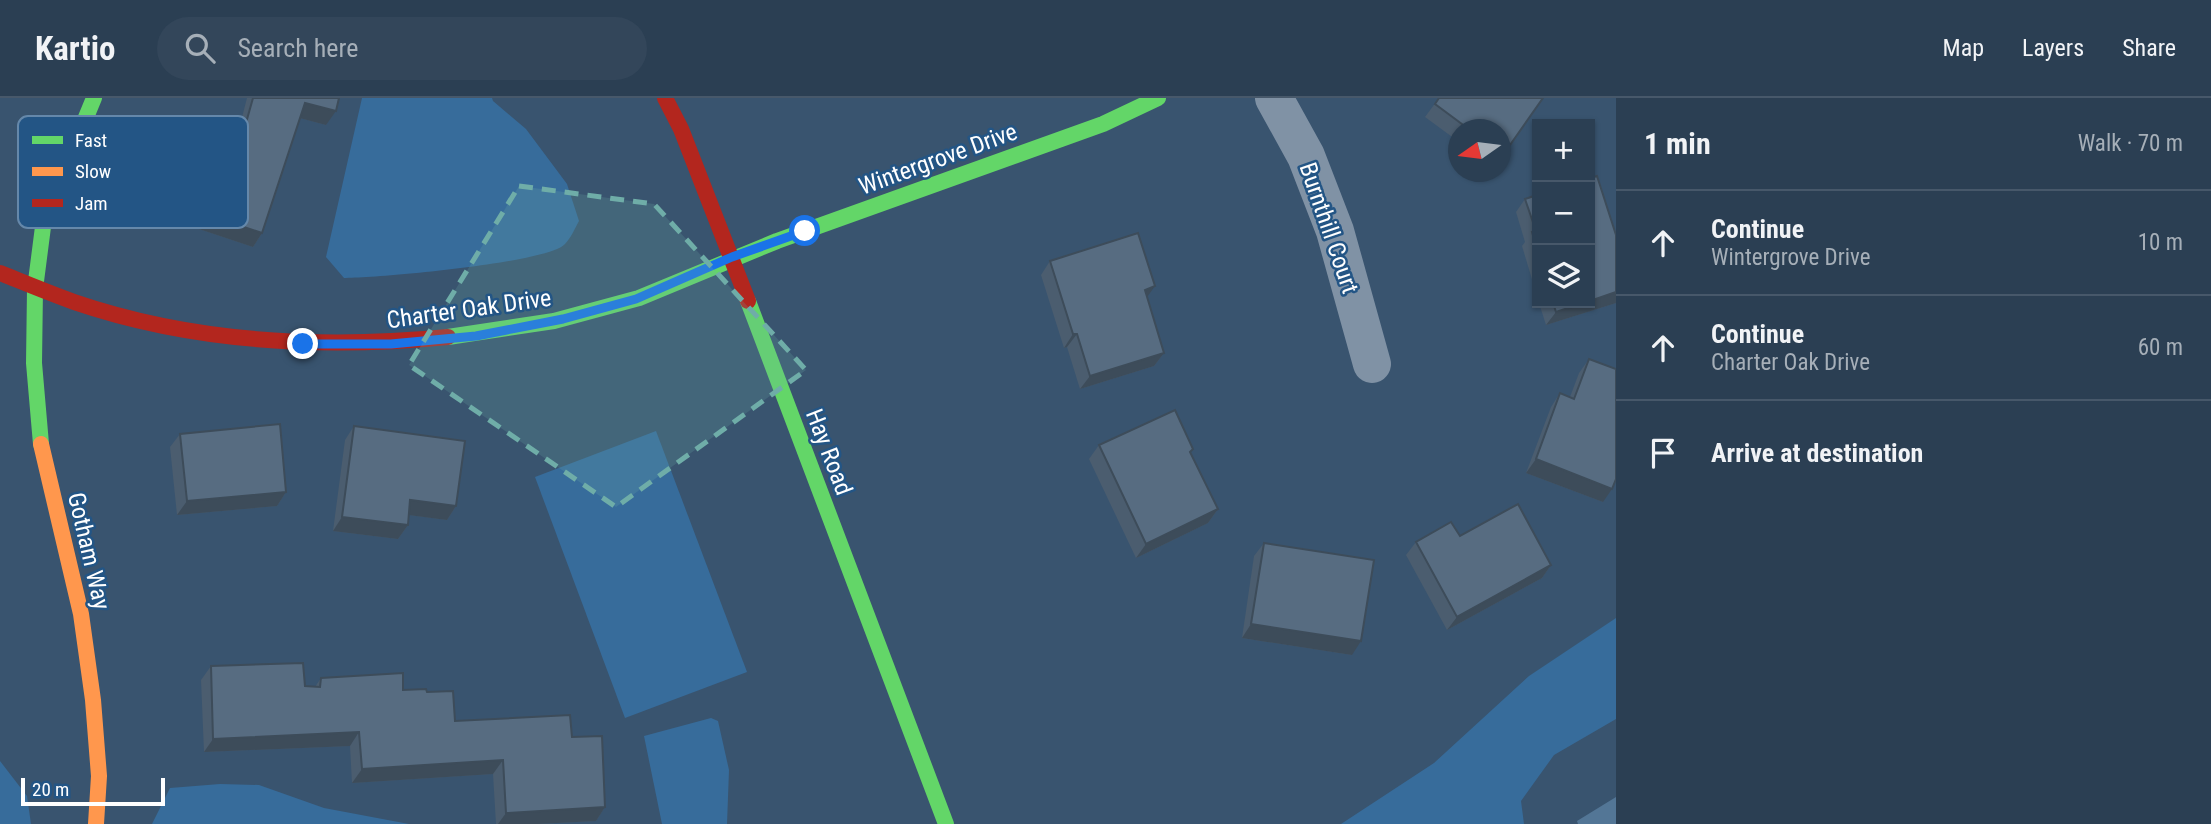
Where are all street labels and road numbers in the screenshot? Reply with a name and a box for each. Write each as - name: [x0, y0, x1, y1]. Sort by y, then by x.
- street label: Wintergrove Drive: [855, 117, 1021, 201]
- street label: Burnthill Court: [1294, 159, 1364, 297]
- street label: Charter Oak Drive: [385, 284, 553, 334]
- street label: Hay Road: [800, 405, 858, 499]
- street label: Gotham Way: [62, 490, 116, 612]

